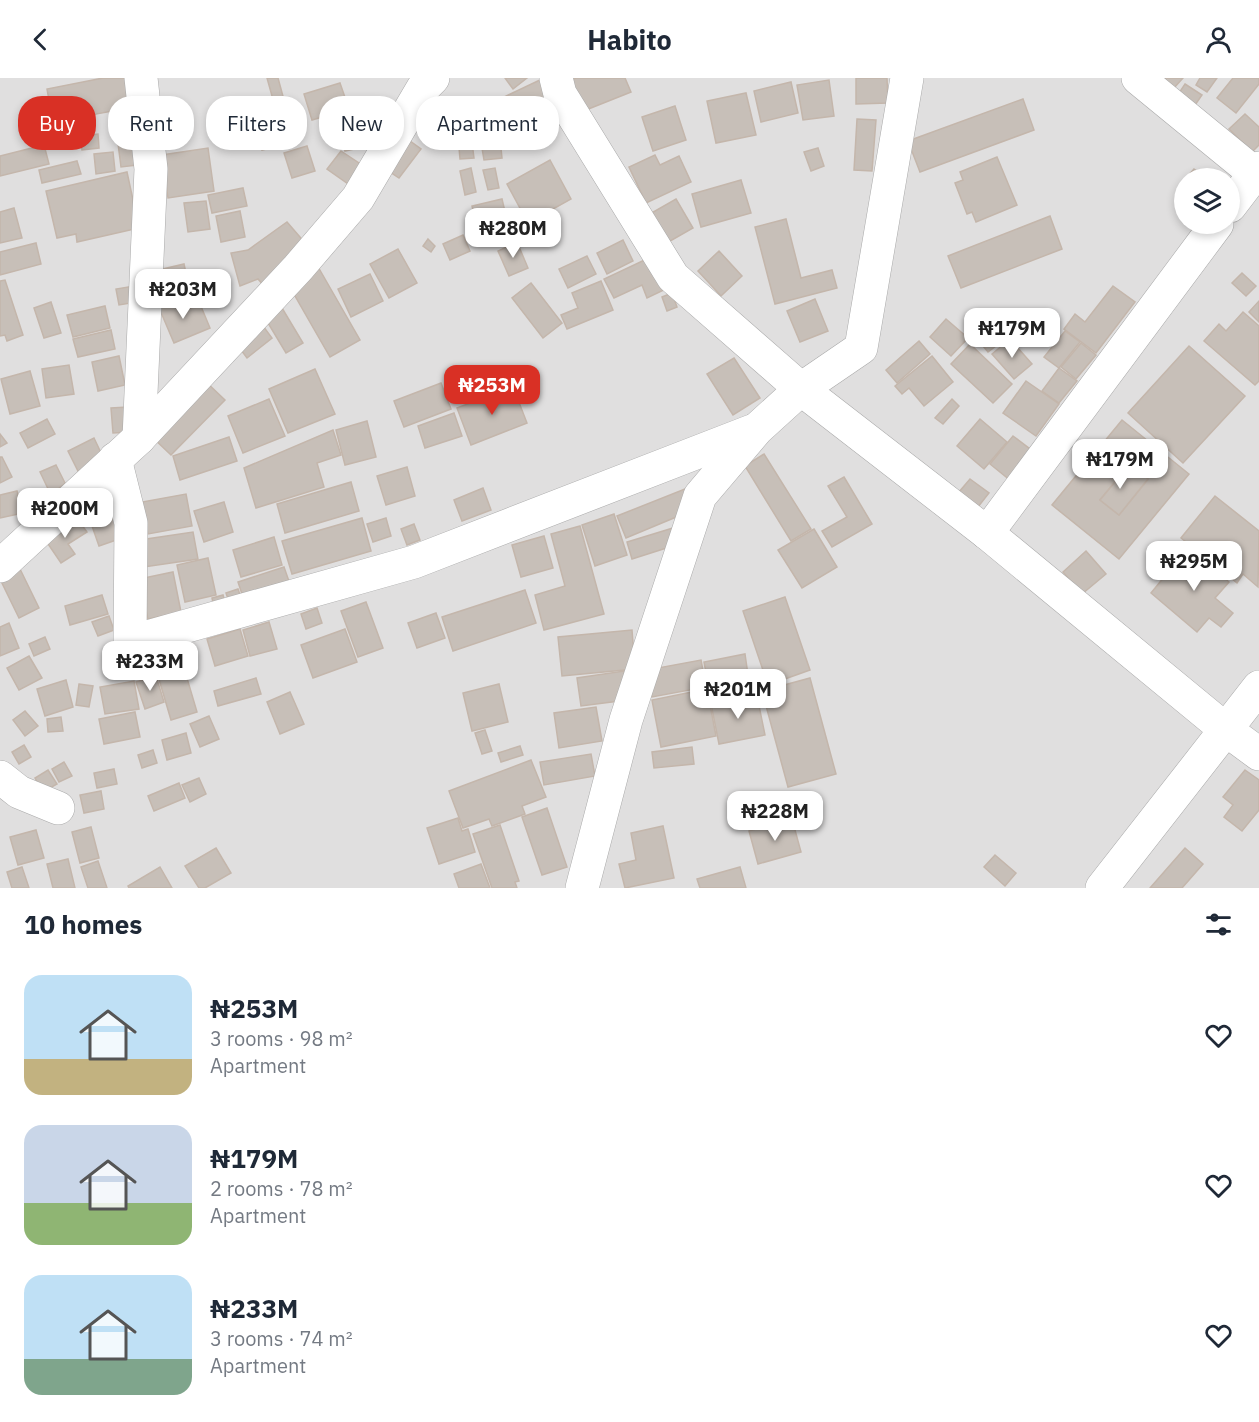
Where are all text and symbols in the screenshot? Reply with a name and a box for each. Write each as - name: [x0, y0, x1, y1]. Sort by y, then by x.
- text: Habito: [587, 22, 672, 57]
- icon: back: [24, 23, 57, 56]
- icon: person: [1202, 23, 1235, 56]
- chip: Buy: [18, 96, 96, 150]
- chip: Rent: [108, 96, 194, 150]
- chip: Filters: [206, 96, 307, 150]
- chip: New: [319, 96, 404, 150]
- chip: Apartment: [416, 96, 559, 150]
- map controls: [1174, 168, 1240, 234]
- button: layers: [1174, 168, 1240, 234]
- pin: ₦280M: [471, 208, 555, 259]
- text: ₦280M: [479, 214, 547, 241]
- pin: ₦203M: [141, 269, 225, 320]
- text: ₦203M: [149, 275, 217, 302]
- pin: ₦179M: [970, 308, 1054, 359]
- text: ₦179M: [978, 314, 1046, 341]
- pin: ₦253M: [450, 365, 534, 416]
- text: ₦253M: [458, 371, 526, 398]
- pin: ₦179M: [1078, 439, 1162, 490]
- text: ₦179M: [1086, 445, 1154, 472]
- pin: ₦200M: [23, 488, 107, 539]
- text: ₦200M: [31, 494, 99, 521]
- pin: ₦295M: [1152, 541, 1236, 592]
- text: ₦295M: [1160, 547, 1228, 574]
- pin: ₦233M: [108, 641, 192, 692]
- text: ₦233M: [116, 647, 184, 674]
- pin: ₦201M: [696, 669, 780, 720]
- text: ₦201M: [704, 675, 772, 702]
- pin: ₦228M: [733, 791, 817, 842]
- text: ₦228M: [741, 797, 809, 824]
- text: 10 homes: [24, 907, 142, 941]
- icon: filters: [1202, 908, 1235, 941]
- text: ₦253M: [210, 991, 298, 1025]
- icon: home: [72, 999, 144, 1071]
- icon: heart: [1202, 1019, 1235, 1052]
- text: 3 rooms · 98 m²: [210, 1025, 353, 1052]
- text: Apartment: [210, 1052, 306, 1079]
- text: ₦179M: [210, 1141, 298, 1175]
- icon: home: [72, 1149, 144, 1221]
- icon: heart: [1202, 1169, 1235, 1202]
- text: 2 rooms · 78 m²: [210, 1175, 353, 1202]
- text: Apartment: [210, 1202, 306, 1229]
- text: ₦233M: [210, 1291, 298, 1325]
- icon: home: [72, 1299, 144, 1371]
- icon: heart: [1202, 1319, 1235, 1352]
- text: 3 rooms · 74 m²: [210, 1325, 353, 1352]
- text: Apartment: [210, 1352, 306, 1379]

